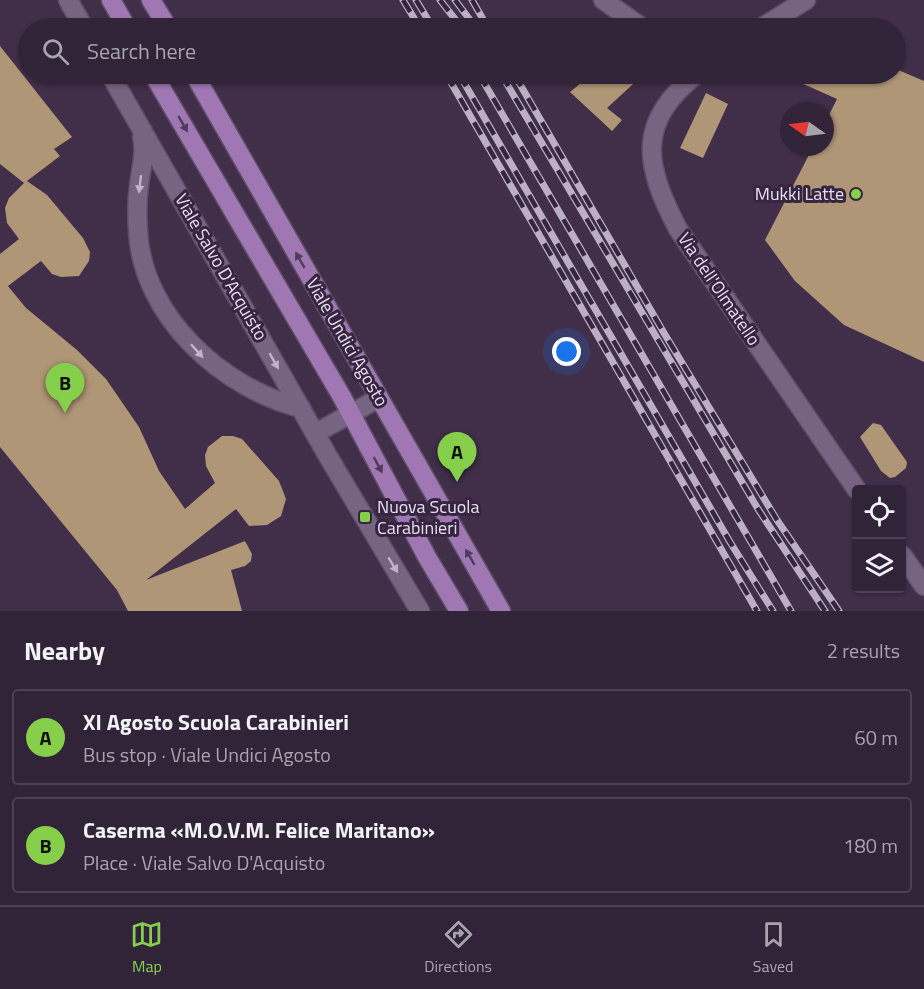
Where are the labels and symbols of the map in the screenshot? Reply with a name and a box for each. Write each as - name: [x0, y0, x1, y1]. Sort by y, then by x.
- north arrow: [780, 102, 834, 156]
- one-way arrow: [177, 116, 188, 132]
- one-way arrow: [135, 175, 144, 194]
- place label: Mukki Latte: [755, 180, 844, 207]
- marker: Mukki Latte: [849, 187, 863, 201]
- street label: Viale Salvo D'Acquisto: [168, 188, 275, 345]
- street label: Via dell'Olmatello: [671, 227, 767, 351]
- one-way arrow: [295, 251, 305, 268]
- street label: Viale Undici Agosto: [300, 272, 395, 411]
- your location: [552, 337, 581, 366]
- one-way arrow: [190, 343, 203, 358]
- one-way arrow: [269, 353, 279, 370]
- pin: B: [46, 364, 84, 413]
- pin: A: [438, 432, 476, 482]
- one-way arrow: [373, 457, 383, 474]
- place label: Nuova Scuola Carabinieri: [377, 493, 479, 541]
- marker: Nuova Scuola Carabinieri: [358, 510, 372, 524]
- one-way arrow: [465, 549, 475, 566]
- one-way arrow: [387, 557, 398, 573]

